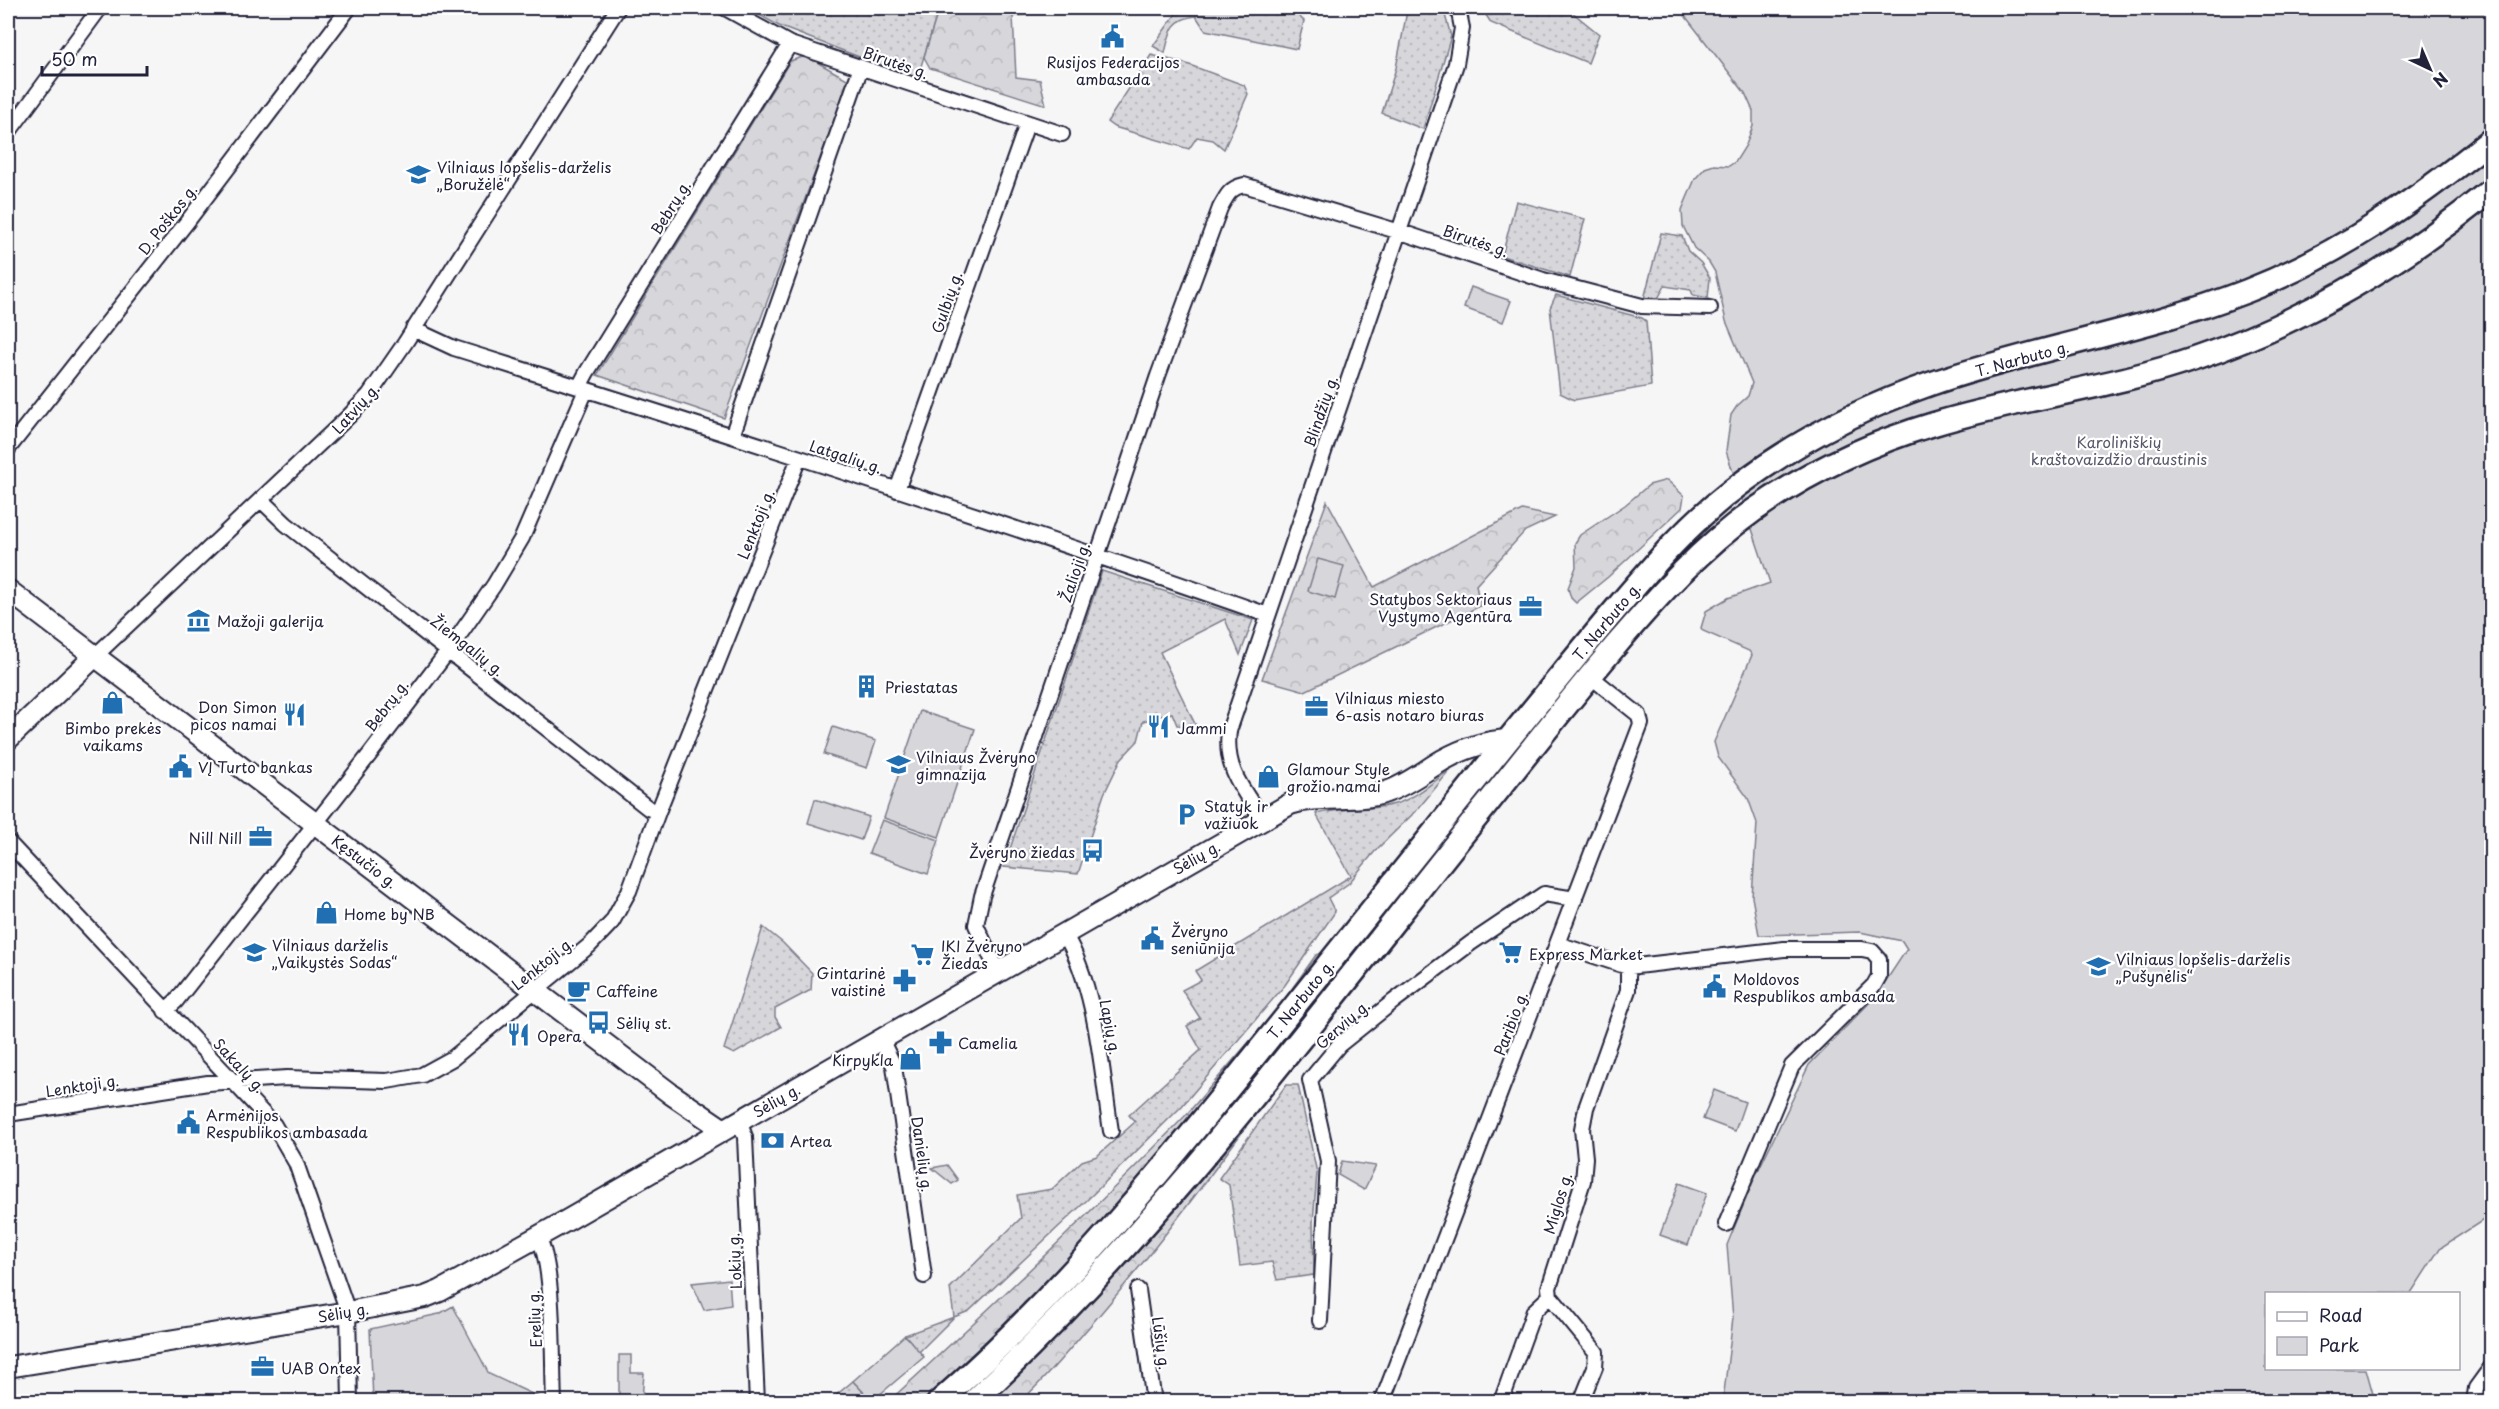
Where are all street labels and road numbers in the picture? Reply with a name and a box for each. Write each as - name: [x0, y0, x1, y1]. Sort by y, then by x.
- street label: Birutės g.: [860, 40, 932, 84]
- street label: Bebrų g.: [644, 175, 696, 239]
- street label: D. Poškos g.: [132, 179, 202, 259]
- street label: Birutės g.: [1440, 218, 1512, 262]
- street label: Gulbių g.: [925, 268, 967, 336]
- street label: T. Narbuto g.: [1973, 334, 2071, 382]
- street label: Blindžių g.: [1297, 372, 1343, 450]
- street label: Latvių g.: [326, 377, 384, 439]
- street label: Latgalių g.: [807, 433, 885, 479]
- street label: Lenktoji g.: [730, 485, 780, 563]
- street label: Žalioji g.: [1053, 539, 1095, 605]
- street label: T. Narbuto g.: [1566, 577, 1646, 665]
- street label: Žiemgalių g.: [426, 609, 510, 681]
- street label: Bebrų g.: [359, 674, 413, 736]
- street label: Kęstučio g.: [327, 829, 403, 893]
- street label: Sėlių g.: [1168, 834, 1224, 880]
- street label: Lenktoji g.: [506, 931, 578, 995]
- street label: T. Narbuto g.: [1261, 954, 1339, 1044]
- street label: Paribio g.: [1487, 988, 1533, 1058]
- street label: Gervių g.: [1310, 994, 1374, 1054]
- street label: Lapių g.: [1094, 997, 1128, 1057]
- street label: Sakalų g.: [209, 1032, 271, 1098]
- street label: Lenktoji g.: [44, 1068, 120, 1102]
- street label: Sėlių g.: [748, 1077, 804, 1123]
- street label: Danielių g.: [906, 1115, 940, 1193]
- street label: Miglos g.: [1537, 1169, 1577, 1237]
- street label: Lokių g.: [721, 1232, 747, 1290]
- street label: Erelių g.: [521, 1289, 547, 1349]
- street label: Sėlių g.: [316, 1296, 370, 1328]
- street label: Lūšių g.: [1147, 1315, 1177, 1371]

